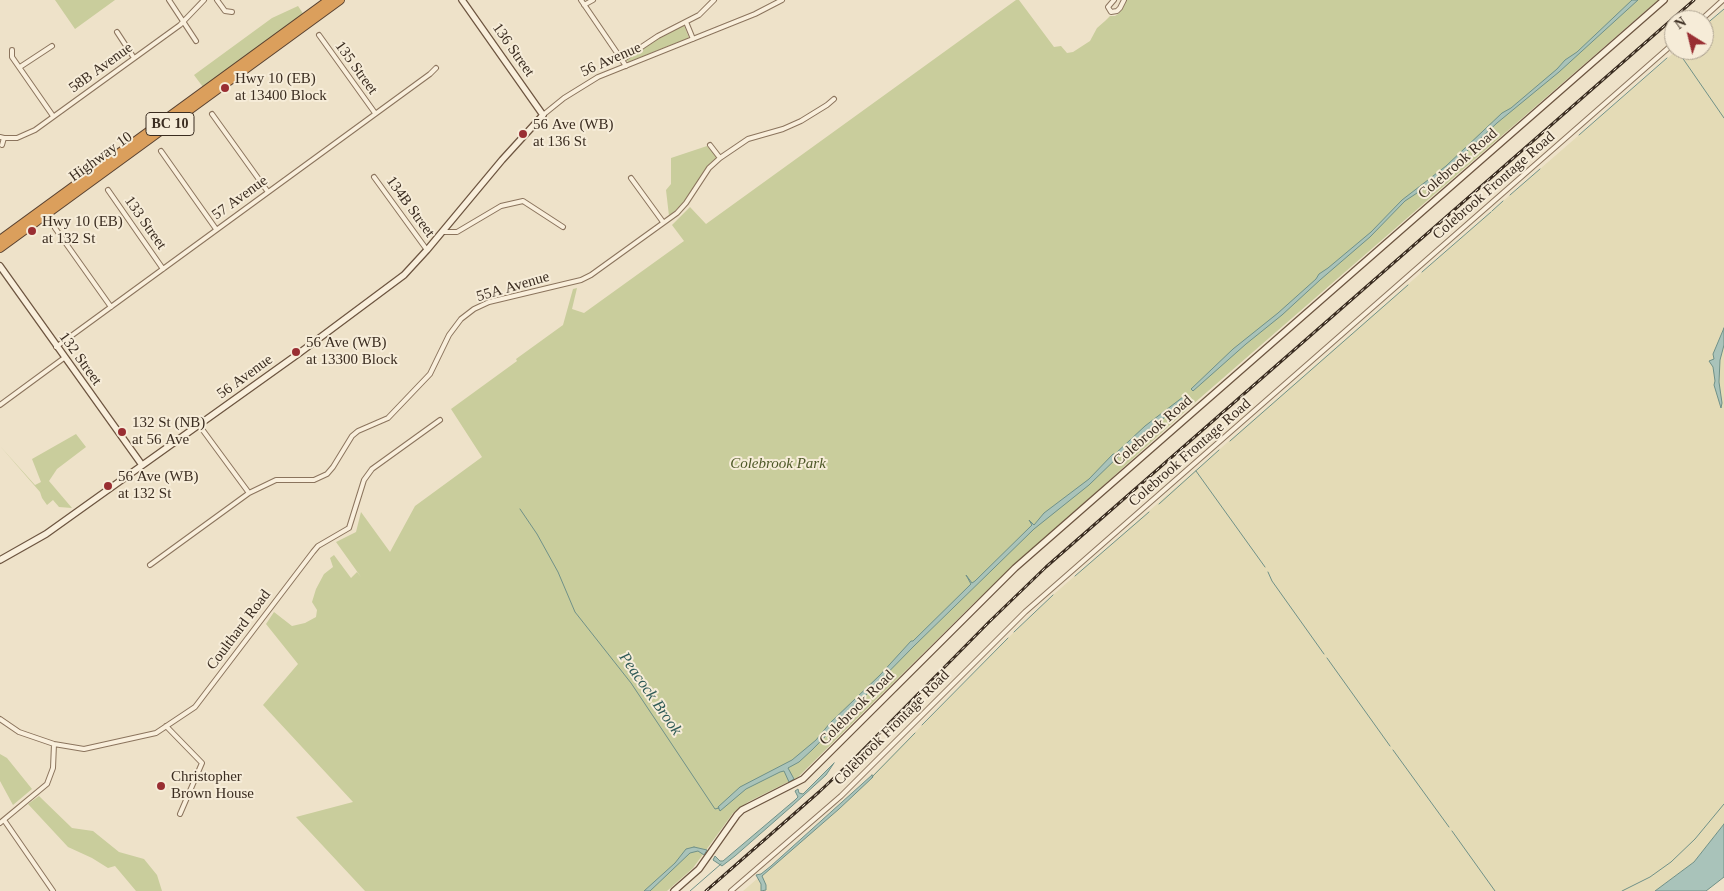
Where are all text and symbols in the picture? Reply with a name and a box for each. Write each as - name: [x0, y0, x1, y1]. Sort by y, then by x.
- north arrow: [1664, 10, 1714, 60]
- text: N: [1672, 14, 1689, 32]
- street label: 136 Street: [488, 20, 538, 80]
- street label: 135 Street: [331, 38, 381, 98]
- street label: 58B Avenue: [66, 39, 136, 97]
- street label: 56 Avenue: [578, 39, 644, 81]
- place label: Hwy 10 (EB) at 13400 Block: [235, 70, 327, 105]
- marker: Hwy 10 (EB) at 13400 Block: [219, 82, 231, 94]
- road number: BC 10: [146, 112, 194, 136]
- place label: 56 Ave (WB) at 136 St: [533, 116, 614, 151]
- street label: Colebrook Road: [1415, 125, 1501, 203]
- street label: Highway 10: [66, 128, 136, 186]
- marker: 56 Ave (WB) at 136 St: [517, 128, 529, 140]
- street label: Colebrook Frontage Road: [1429, 128, 1559, 244]
- street label: 57 Avenue: [209, 172, 271, 224]
- street label: 134B Street: [382, 173, 438, 241]
- street label: 133 Street: [120, 193, 170, 253]
- place label: Hwy 10 (EB) at 132 St: [42, 213, 123, 248]
- marker: Hwy 10 (EB) at 132 St: [26, 225, 38, 237]
- street label: 55A Avenue: [474, 268, 552, 306]
- street label: 132 Street: [55, 329, 105, 389]
- place label: 56 Ave (WB) at 13300 Block: [306, 334, 398, 369]
- marker: 56 Ave (WB) at 13300 Block: [290, 346, 302, 358]
- street label: 56 Avenue: [214, 351, 276, 403]
- street label: Colebrook Road: [1110, 392, 1196, 470]
- street label: Colebrook Frontage Road: [1125, 395, 1255, 511]
- place label: 132 St (NB) at 56 Ave: [132, 414, 205, 449]
- marker: 132 St (NB) at 56 Ave: [116, 426, 128, 438]
- park label: Colebrook Park: [730, 455, 826, 473]
- place label: 56 Ave (WB) at 132 St: [118, 468, 199, 503]
- marker: 56 Ave (WB) at 132 St: [102, 480, 114, 492]
- street label: Coulthard Road: [203, 586, 275, 674]
- water label: Peacock Brook: [614, 649, 686, 739]
- street label: Colebrook Road: [816, 667, 898, 749]
- street label: Colebrook Frontage Road: [831, 667, 953, 789]
- place label: Christopher Brown House: [171, 768, 254, 803]
- marker: Christopher Brown House: [155, 780, 167, 792]

